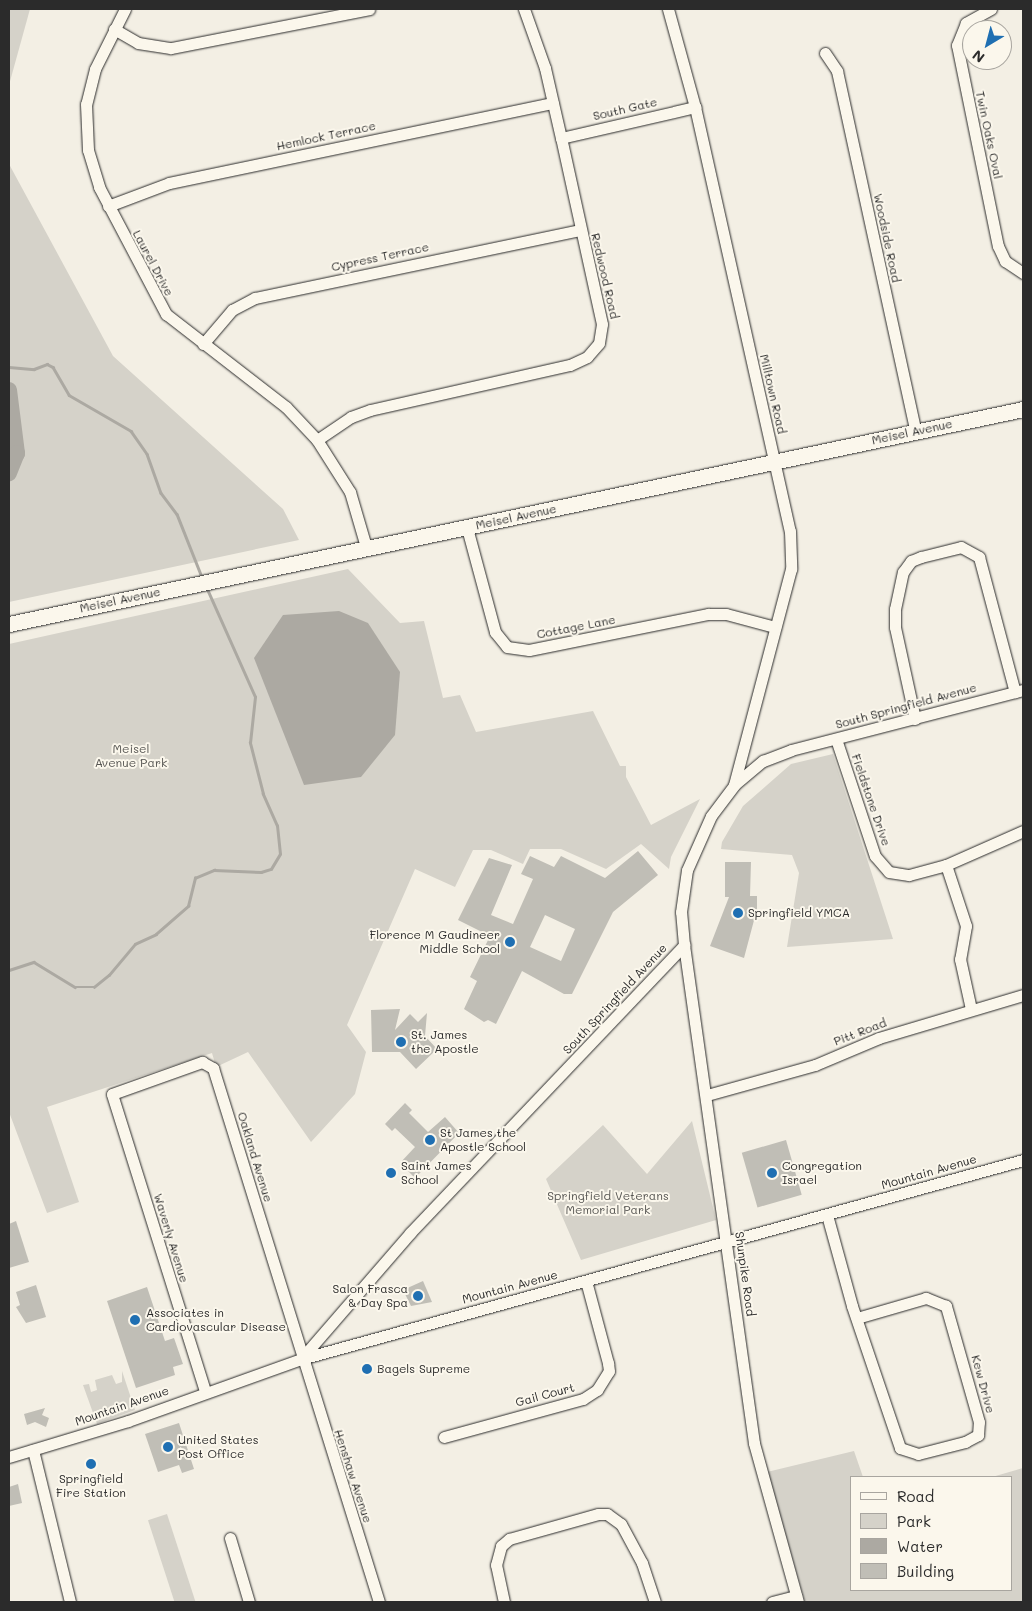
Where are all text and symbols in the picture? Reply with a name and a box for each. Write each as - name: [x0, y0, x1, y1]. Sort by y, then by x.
- north arrow: [962, 20, 1012, 70]
- text: N: [968, 46, 988, 67]
- street label: Twin Oaks Oval: [973, 90, 1005, 180]
- street label: South Gate: [592, 95, 658, 123]
- street label: Hemlock Terrace: [275, 118, 377, 154]
- street label: Woodside Road: [871, 192, 903, 284]
- street label: Laurel Drive: [130, 228, 176, 298]
- street label: Redwood Road: [588, 232, 622, 320]
- street label: Cypress Terrace: [330, 240, 430, 274]
- street label: Milltown Road: [757, 353, 789, 435]
- street label: Meisel Avenue: [870, 416, 954, 448]
- street label: Meisel Avenue: [474, 501, 558, 533]
- street label: Meisel Avenue: [78, 584, 162, 616]
- street label: Cottage Lane: [535, 612, 617, 642]
- street label: South Springfield Avenue: [834, 680, 978, 732]
- park label: Meisel Avenue Park: [95, 742, 167, 770]
- street label: Fieldstone Drive: [849, 752, 893, 848]
- place label: Springfield YMCA: [748, 906, 850, 920]
- marker: Springfield YMCA: [732, 907, 744, 919]
- place label: Florence M Gaudineer Middle School: [370, 928, 500, 956]
- marker: Florence M Gaudineer Middle School: [504, 936, 516, 948]
- street label: South Springfield Avenue: [560, 941, 670, 1057]
- street label: Pitt Road: [832, 1015, 888, 1049]
- place label: St. James the Apostle: [411, 1028, 479, 1056]
- marker: St. James the Apostle: [395, 1036, 407, 1048]
- street label: Oakland Avenue: [234, 1110, 276, 1204]
- place label: St James the Apostle School: [440, 1126, 526, 1154]
- marker: St James the Apostle School: [424, 1134, 436, 1146]
- street label: Mountain Avenue: [880, 1152, 978, 1192]
- place label: Saint James School: [401, 1159, 472, 1187]
- place label: Congregation Israel: [782, 1159, 862, 1187]
- marker: Saint James School: [385, 1167, 397, 1179]
- marker: Congregation Israel: [766, 1167, 778, 1179]
- park label: Springfield Veterans Memorial Park: [547, 1189, 669, 1217]
- street label: Waverly Avenue: [151, 1192, 191, 1284]
- street label: Shunpike Road: [732, 1231, 758, 1317]
- street label: Mountain Avenue: [461, 1267, 559, 1307]
- place label: Salon Frasca & Day Spa: [333, 1282, 408, 1310]
- marker: Salon Frasca & Day Spa: [412, 1290, 424, 1302]
- place label: Associates in Cardiovascular Disease: [146, 1306, 286, 1334]
- marker: Associates in Cardiovascular Disease: [128, 1313, 142, 1327]
- street label: Kew Drive: [968, 1353, 998, 1415]
- place label: Bagels Supreme: [377, 1362, 470, 1376]
- marker: Bagels Supreme: [361, 1363, 373, 1375]
- street label: Gail Court: [514, 1380, 576, 1410]
- street label: Mountain Avenue: [73, 1383, 171, 1429]
- street label: Henshaw Avenue: [331, 1427, 375, 1525]
- place label: United States Post Office: [178, 1433, 259, 1461]
- marker: United States Post Office: [162, 1441, 174, 1453]
- marker: Springfield Fire Station: [85, 1458, 97, 1470]
- place label: Springfield Fire Station: [56, 1472, 126, 1500]
- legend: [850, 1476, 1012, 1591]
- text: Road: [897, 1486, 934, 1506]
- text: Park: [897, 1511, 931, 1531]
- text: Water: [897, 1536, 943, 1556]
- text: Building: [897, 1561, 954, 1581]

